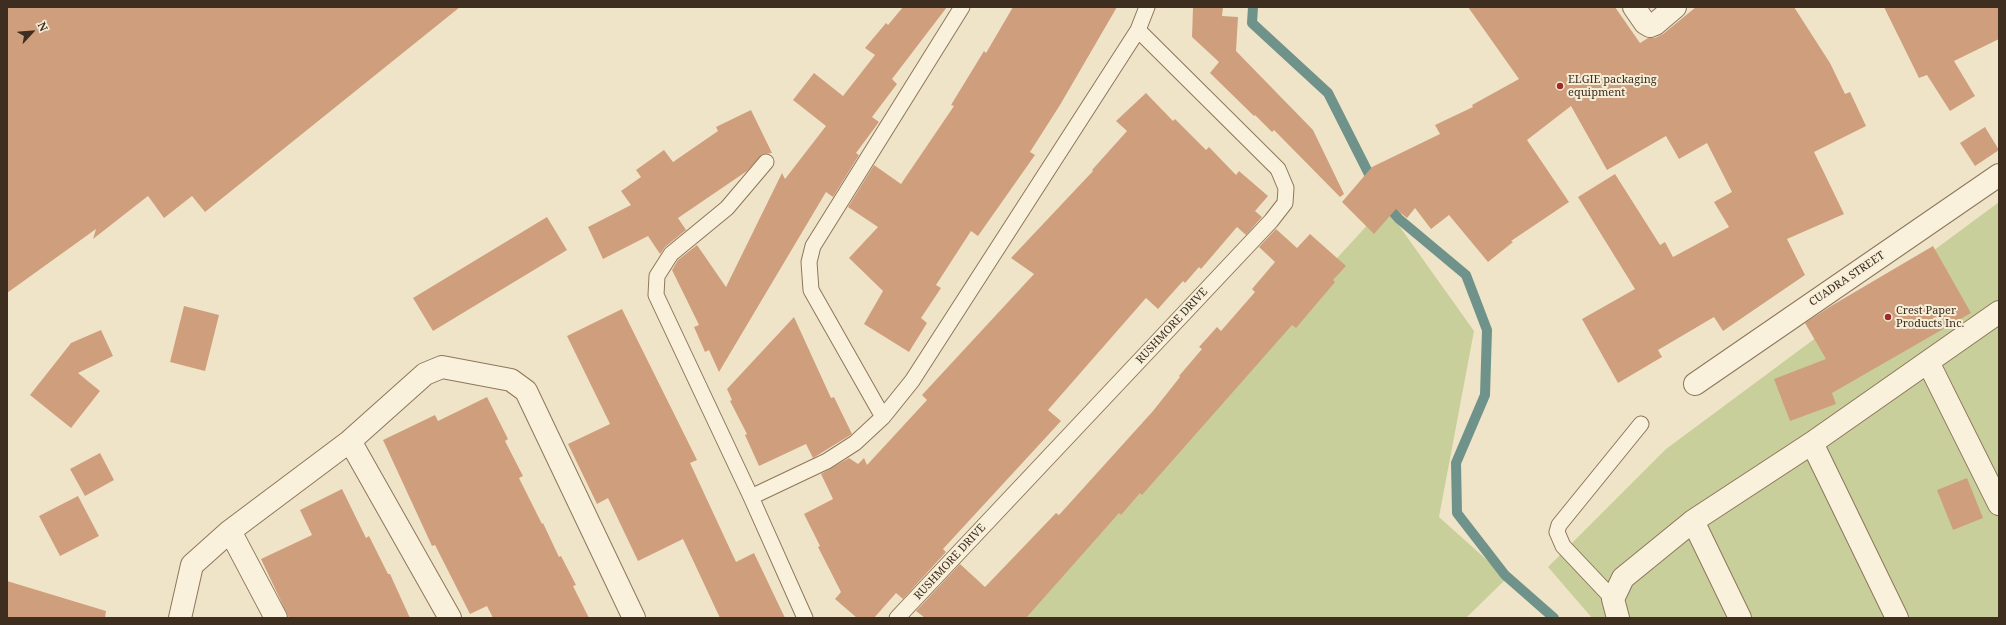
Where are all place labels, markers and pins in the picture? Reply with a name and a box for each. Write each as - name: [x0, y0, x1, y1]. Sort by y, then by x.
- place label: ELGIE packaging equipment: [1568, 73, 1657, 99]
- marker: ELGIE packaging equipment: [1555, 81, 1565, 91]
- place label: Crest Paper Products Inc.: [1896, 304, 1964, 330]
- marker: Crest Paper Products Inc.: [1883, 312, 1893, 322]

